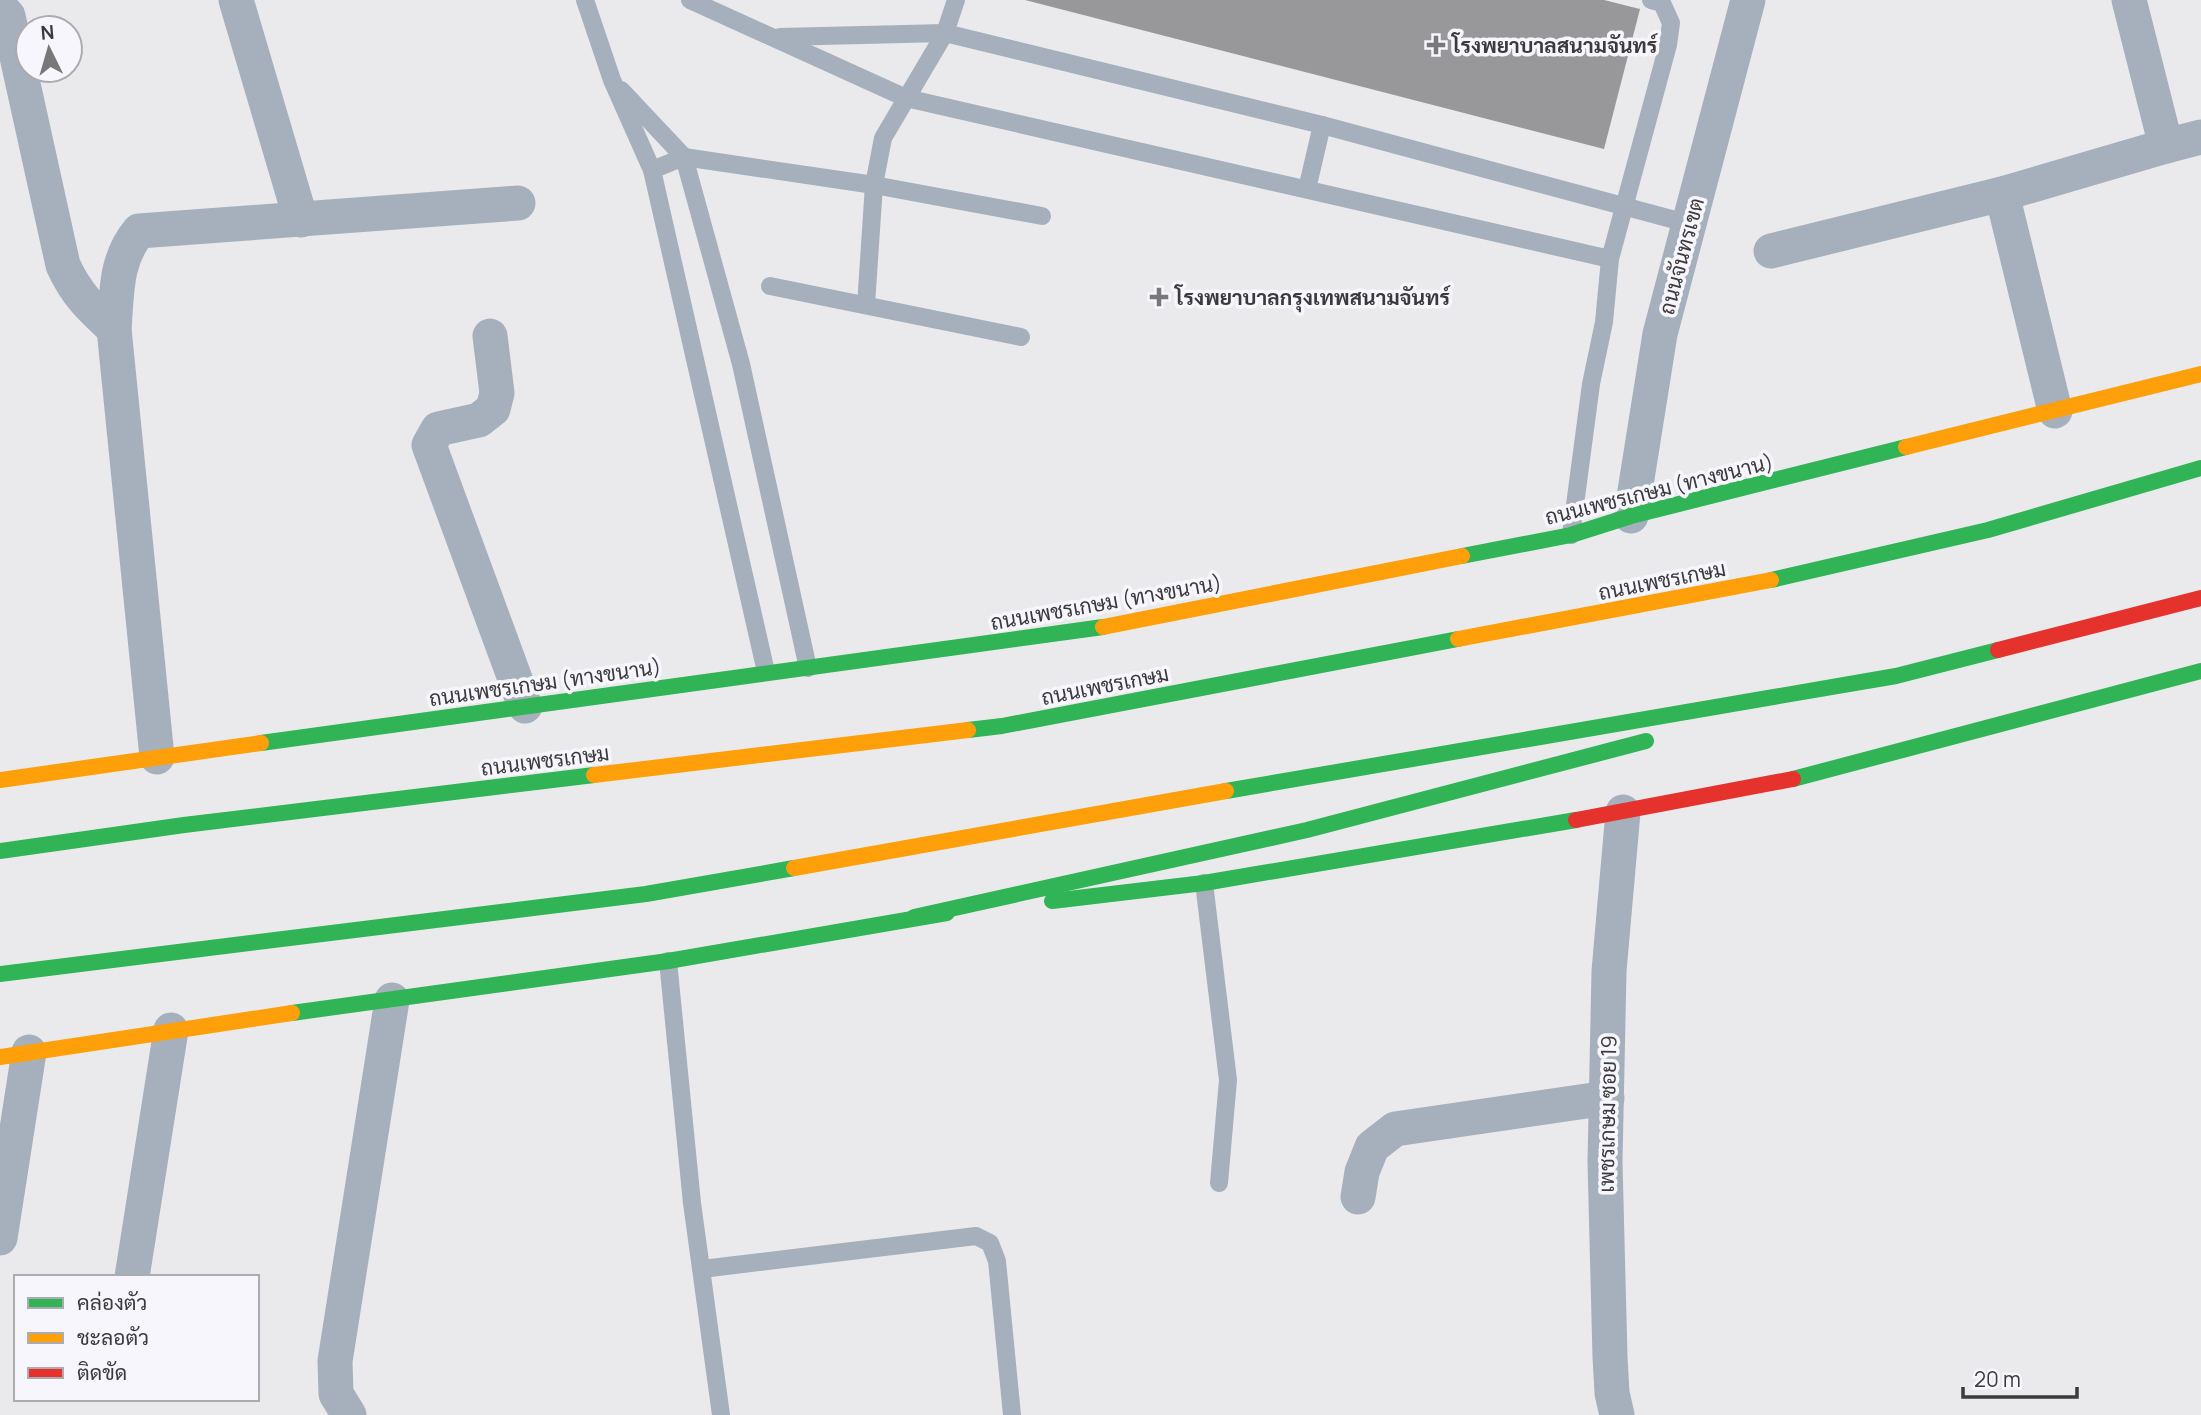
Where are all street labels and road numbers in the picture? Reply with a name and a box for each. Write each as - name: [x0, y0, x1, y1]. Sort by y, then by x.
- street label: ถนนจันทรเขต: [1652, 195, 1710, 317]
- street label: ถนนเพชรเกษม (ทางขนาน): [1542, 447, 1776, 531]
- street label: ถนนเพชรเกษม: [1596, 554, 1728, 606]
- street label: ถนนเพชรเกษม (ทางขนาน): [988, 568, 1224, 636]
- street label: ถนนเพชรเกษม (ทางขนาน): [427, 652, 663, 712]
- street label: ถนนเพชรเกษม: [1039, 659, 1171, 711]
- street label: ถนนเพชรเกษม: [479, 738, 611, 782]
- street label: เพชรเกษม ซอย 19: [1592, 1035, 1622, 1193]

